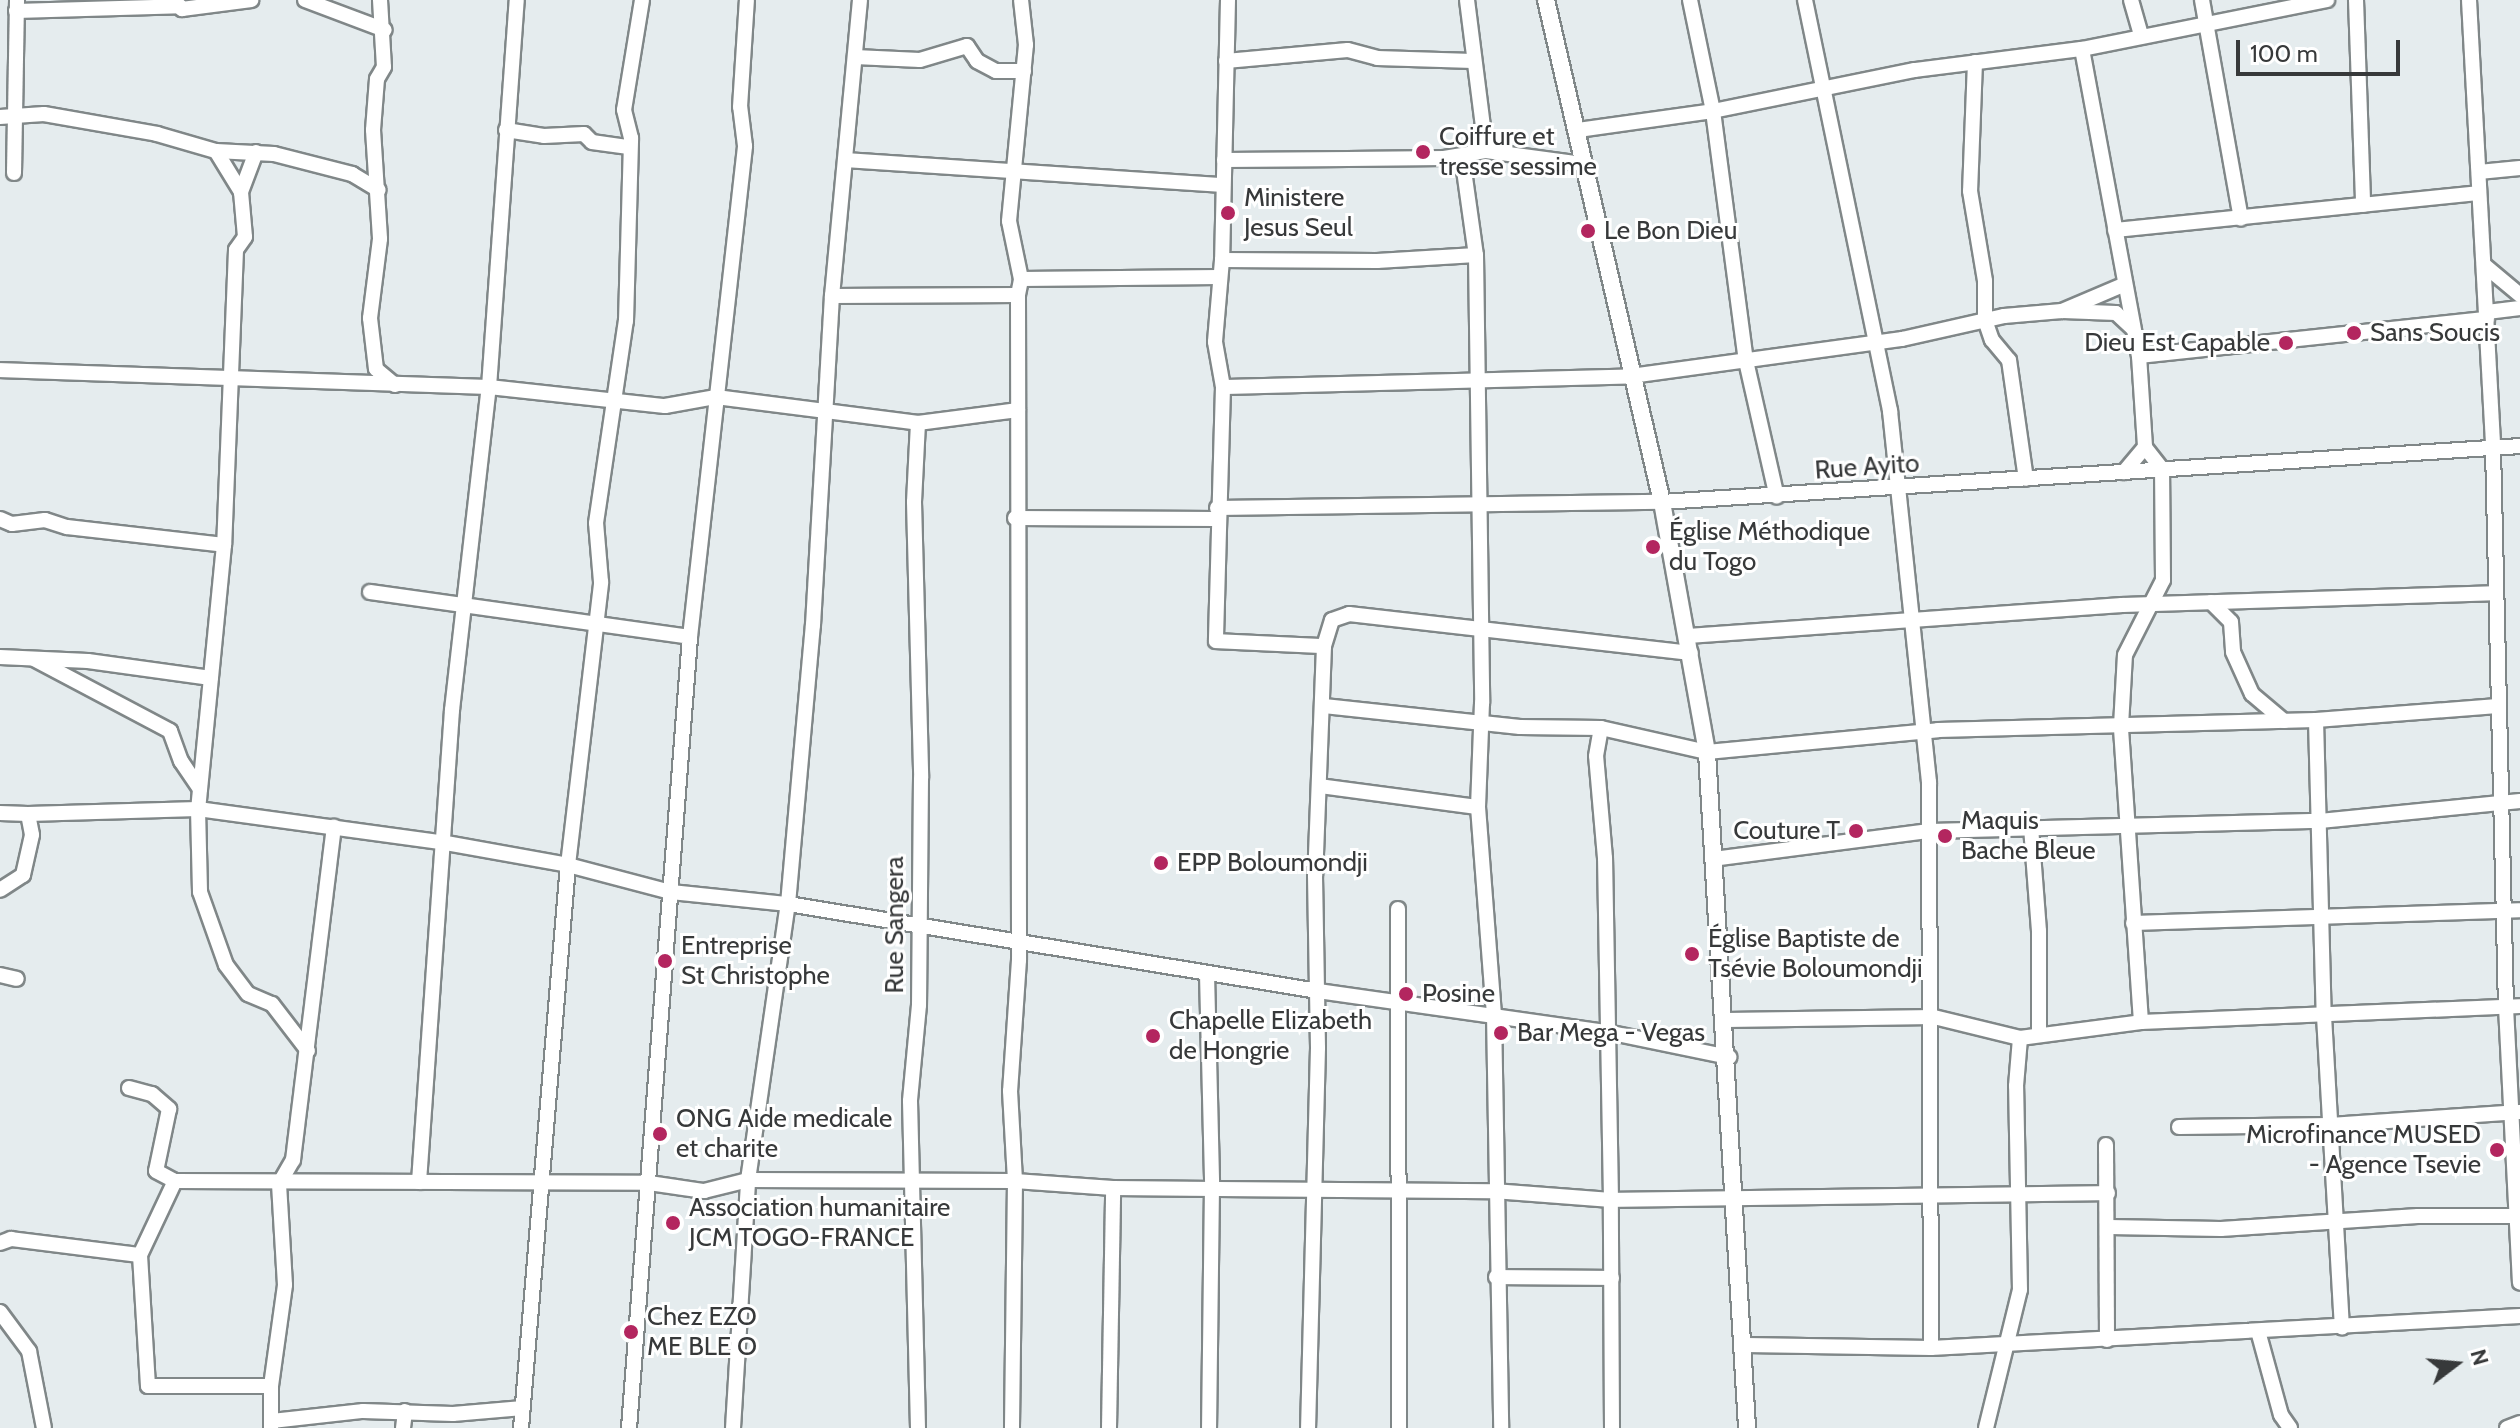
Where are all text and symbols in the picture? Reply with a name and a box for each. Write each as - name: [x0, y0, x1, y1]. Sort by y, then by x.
- scale bar: [2240, 24, 2404, 74]
- text: 100 m: [2250, 39, 2318, 68]
- place label: Coiffure et tresse sessime: [1439, 121, 1597, 182]
- marker: Coiffure et tresse sessime: [1414, 143, 1432, 161]
- place label: Ministere Jesus Seul: [1244, 182, 1353, 244]
- marker: Ministere Jesus Seul: [1219, 204, 1237, 222]
- place label: Le Bon Dieu: [1604, 215, 1737, 247]
- marker: Le Bon Dieu: [1579, 222, 1597, 240]
- place label: Sans Soucis: [2370, 317, 2500, 349]
- marker: Sans Soucis: [2345, 324, 2363, 342]
- place label: Dieu Est Capable: [2084, 327, 2270, 359]
- marker: Dieu Est Capable: [2277, 334, 2295, 352]
- street label: Rue Ayito: [1814, 448, 1920, 486]
- place label: Église Méthodique du Togo: [1669, 516, 1870, 578]
- marker: Église Méthodique du Togo: [1644, 538, 1662, 556]
- place label: Maquis Bache Bleue: [1961, 805, 2096, 866]
- place label: Couture T: [1733, 815, 1840, 847]
- marker: Couture T: [1847, 822, 1865, 840]
- marker: Maquis Bache Bleue: [1936, 827, 1954, 845]
- place label: EPP Boloumondji: [1177, 847, 1368, 879]
- marker: EPP Boloumondji: [1152, 854, 1170, 872]
- street label: Rue Sangera: [879, 856, 911, 994]
- place label: Église Baptiste de Tsévie Boloumondji: [1708, 923, 1923, 984]
- place label: Entreprise St Christophe: [681, 930, 830, 992]
- marker: Église Baptiste de Tsévie Boloumondji: [1683, 945, 1701, 963]
- marker: Entreprise St Christophe: [656, 952, 674, 970]
- place label: Posine: [1422, 978, 1495, 1010]
- marker: Posine: [1397, 985, 1415, 1003]
- place label: Chapelle Elizabeth de Hongrie: [1169, 1005, 1372, 1066]
- place label: Bar Mega - Vegas: [1517, 1017, 1705, 1049]
- marker: Bar Mega - Vegas: [1492, 1024, 1510, 1042]
- marker: Chapelle Elizabeth de Hongrie: [1144, 1027, 1162, 1045]
- place label: ONG Aide medicale et charite: [676, 1103, 892, 1164]
- place label: Microfinance MUSED - Agence Tsevie: [2246, 1119, 2481, 1180]
- marker: ONG Aide medicale et charite: [651, 1125, 669, 1143]
- marker: Microfinance MUSED - Agence Tsevie: [2488, 1141, 2506, 1159]
- place label: Association humanitaire JCM TOGO-FRANCE: [689, 1192, 950, 1254]
- marker: Association humanitaire JCM TOGO-FRANCE: [664, 1214, 682, 1232]
- place label: Chez EZO ME BLE O: [647, 1301, 757, 1362]
- marker: Chez EZO ME BLE O: [622, 1323, 640, 1341]
- north arrow: [2416, 1324, 2496, 1404]
- text: N: [2464, 1346, 2495, 1368]

